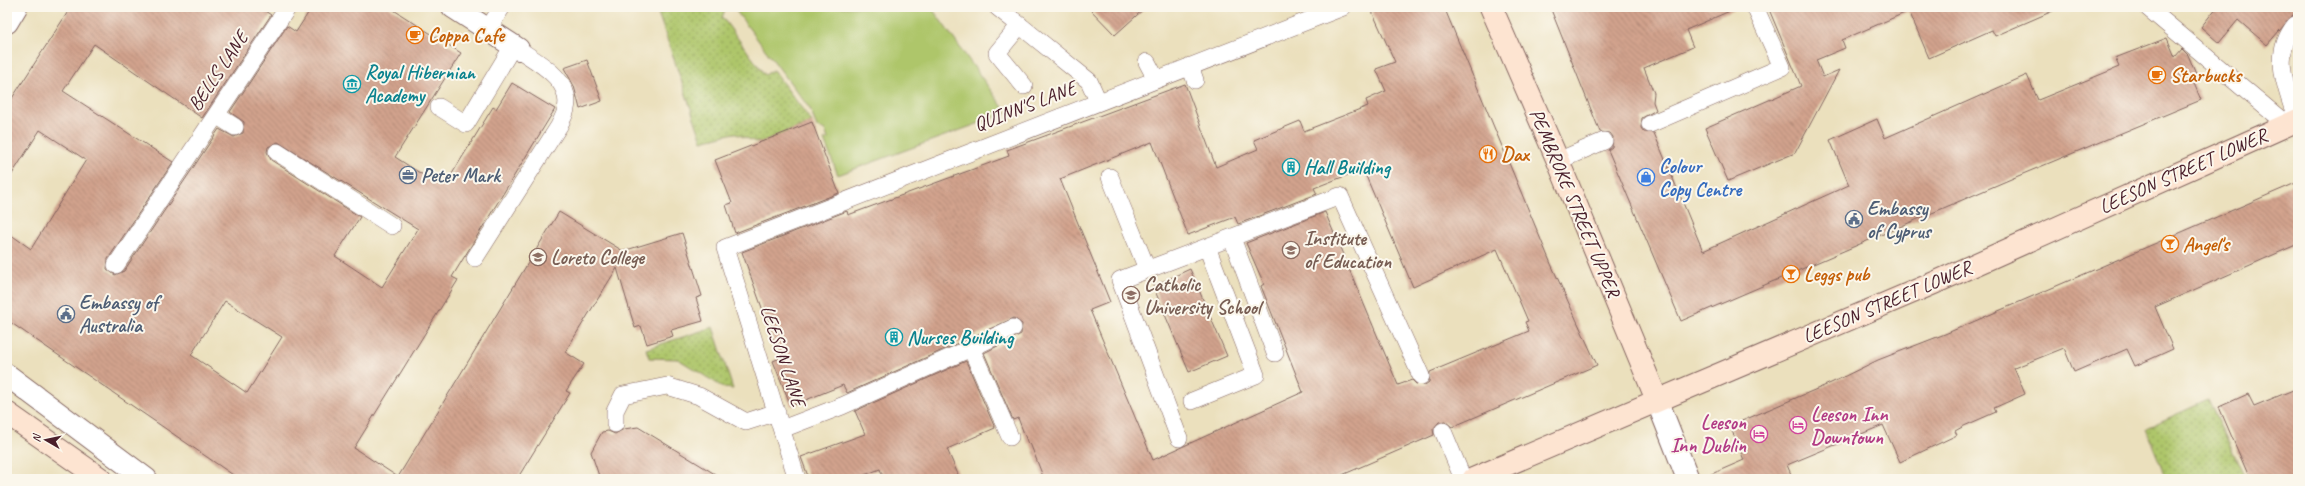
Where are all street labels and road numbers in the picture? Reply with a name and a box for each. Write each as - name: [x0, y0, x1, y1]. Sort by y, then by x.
- street label: BELLS LANE: [182, 24, 255, 116]
- street label: QUINN'S LANE: [970, 74, 1083, 137]
- street label: PEMBROKE STREET UPPER: [1524, 105, 1627, 303]
- street label: LEESON STREET LOWER: [2095, 122, 2273, 219]
- street label: LEESON STREET LOWER: [1799, 254, 1977, 349]
- street label: LEESON LANE: [755, 302, 812, 413]

